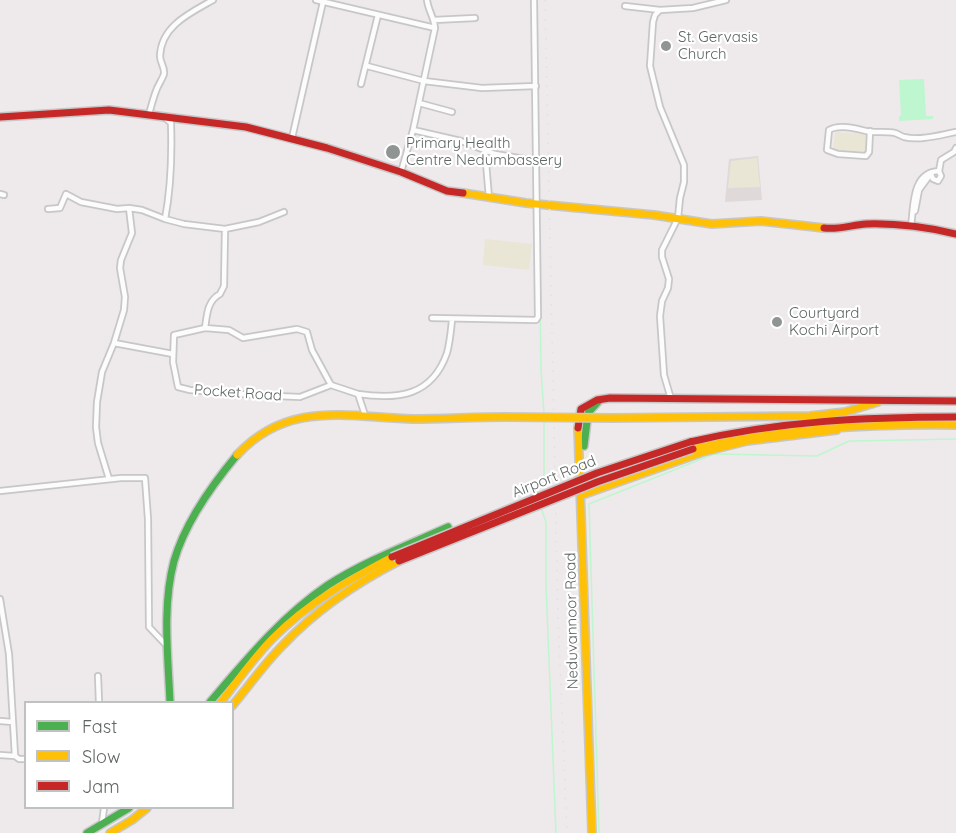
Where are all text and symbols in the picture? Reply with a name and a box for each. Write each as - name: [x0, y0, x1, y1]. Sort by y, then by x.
- place label: St. Gervasis Church: [678, 28, 758, 63]
- marker: St. Gervasis Church: [659, 39, 673, 53]
- place label: Primary Health Centre Nedumbassery: [406, 134, 562, 169]
- marker: Primary Health Centre Nedumbassery: [384, 143, 402, 161]
- place label: Courtyard Kochi Airport: [789, 304, 879, 339]
- marker: Courtyard Kochi Airport: [770, 315, 784, 329]
- street label: Pocket Road: [193, 381, 283, 405]
- street label: Airport Road: [509, 452, 599, 502]
- street label: Neduvannoor Road: [562, 552, 582, 690]
- legend: [24, 701, 234, 809]
- text: Fast: [82, 715, 117, 738]
- text: Slow: [82, 745, 120, 768]
- text: Jam: [82, 775, 120, 798]

